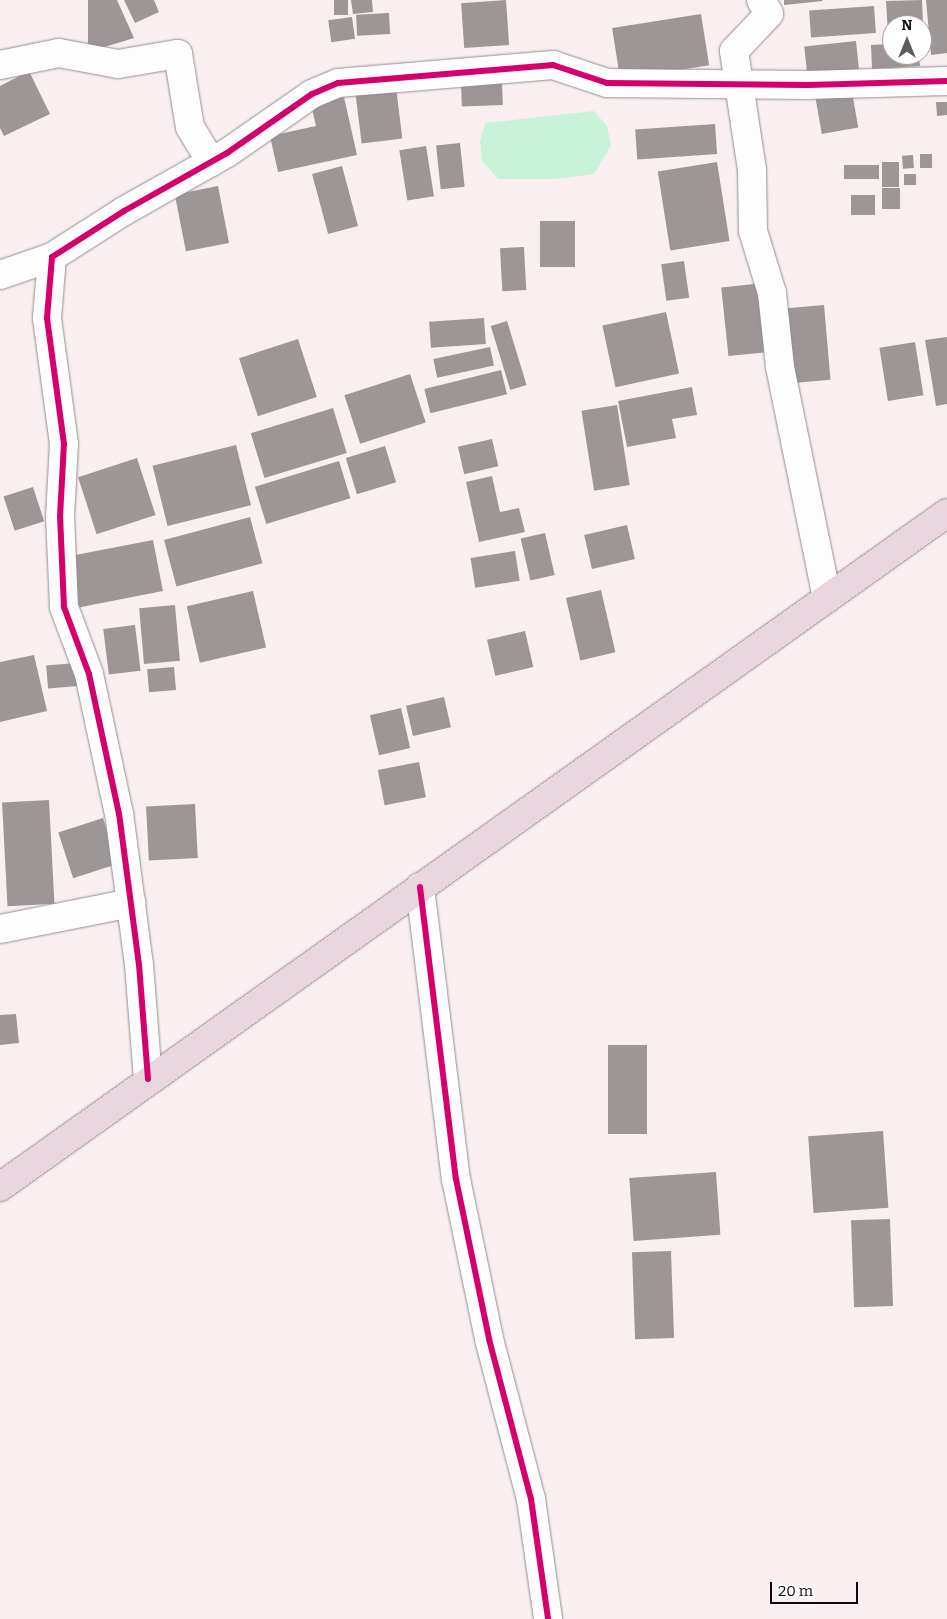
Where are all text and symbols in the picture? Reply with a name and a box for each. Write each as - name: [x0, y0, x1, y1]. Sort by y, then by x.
- north arrow: [882, 15, 932, 65]
- text: N: [902, 17, 912, 34]
- scale bar: [772, 1572, 860, 1604]
- text: 20 m: [778, 1582, 813, 1600]

